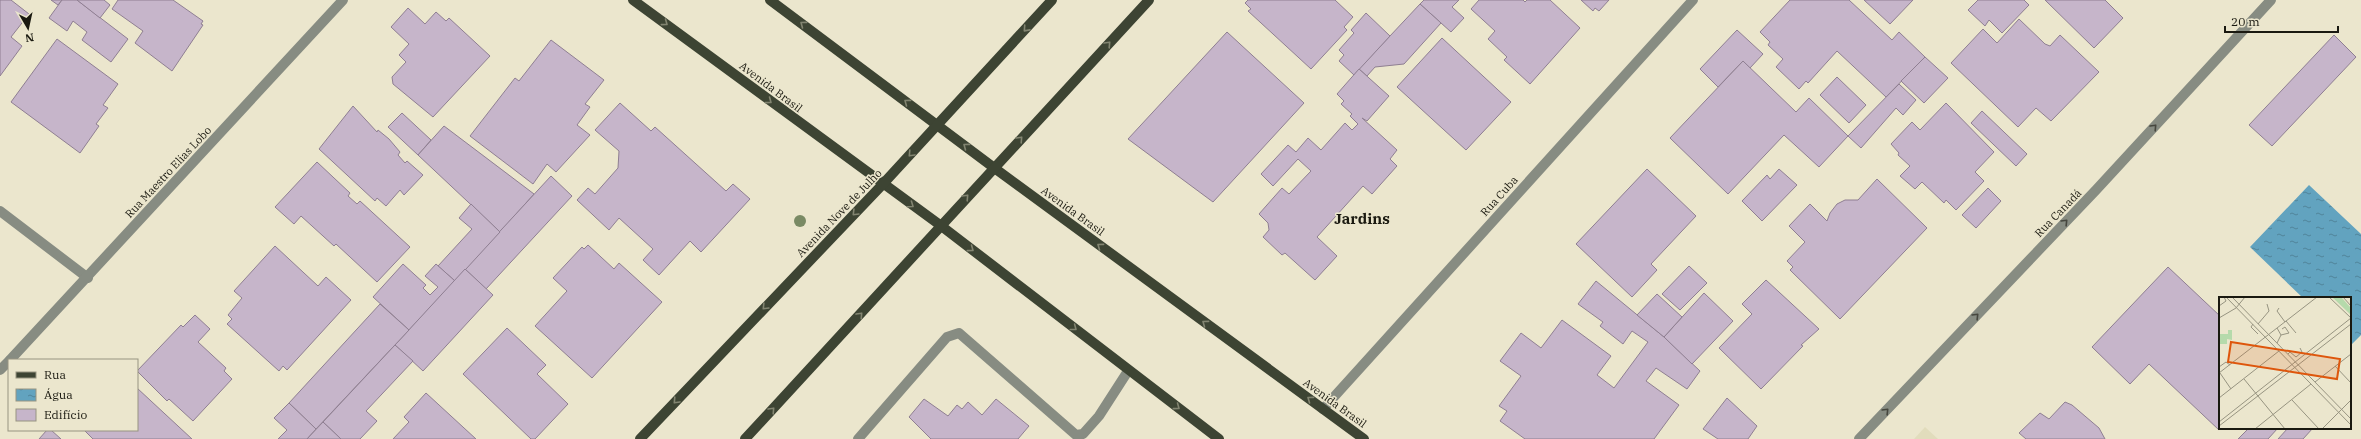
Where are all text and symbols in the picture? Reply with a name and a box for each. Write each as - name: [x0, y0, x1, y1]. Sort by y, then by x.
- north arrow: [8, 8, 48, 48]
- scale bar: [2225, 8, 2338, 34]
- text: 20 m: [2231, 14, 2260, 29]
- one-way arrow: [660, 18, 667, 25]
- one-way arrow: [800, 22, 807, 29]
- one-way arrow: [1023, 24, 1031, 32]
- text: N: [24, 30, 35, 46]
- one-way arrow: [1103, 41, 1111, 49]
- street label: Avenida Brasil: [737, 59, 805, 115]
- one-way arrow: [764, 96, 771, 103]
- one-way arrow: [904, 100, 911, 107]
- street label: Rua Maestro Elias Lobo: [122, 123, 214, 221]
- one-way arrow: [2149, 124, 2157, 132]
- one-way arrow: [1015, 136, 1023, 144]
- one-way arrow: [963, 144, 970, 151]
- one-way arrow: [908, 149, 916, 157]
- street label: Avenida Nove de Julho: [793, 166, 885, 260]
- street label: Rua Cuba: [1477, 173, 1521, 219]
- street label: Avenida Brasil: [1039, 183, 1107, 239]
- street label: Rua Canadá: [2032, 186, 2084, 240]
- one-way arrow: [961, 194, 969, 202]
- one-way arrow: [907, 200, 914, 208]
- one-way arrow: [852, 208, 860, 216]
- district label: Jardins: [1334, 209, 1390, 228]
- one-way arrow: [2061, 219, 2068, 227]
- one-way arrow: [966, 244, 973, 251]
- one-way arrow: [1098, 244, 1105, 251]
- inset map: [2219, 297, 2351, 429]
- one-way arrow: [762, 302, 770, 310]
- one-way arrow: [855, 312, 862, 319]
- one-way arrow: [1971, 314, 1978, 321]
- one-way arrow: [1203, 320, 1210, 327]
- one-way arrow: [1069, 324, 1076, 331]
- legend: [8, 359, 138, 431]
- text: Rua: [44, 367, 66, 382]
- street label: Avenida Brasil: [1301, 375, 1369, 431]
- text: Água: [44, 387, 73, 402]
- one-way arrow: [673, 396, 680, 404]
- one-way arrow: [1308, 397, 1315, 404]
- one-way arrow: [1172, 403, 1179, 410]
- text: Edifício: [44, 407, 88, 422]
- one-way arrow: [767, 407, 774, 415]
- one-way arrow: [1881, 408, 1889, 416]

